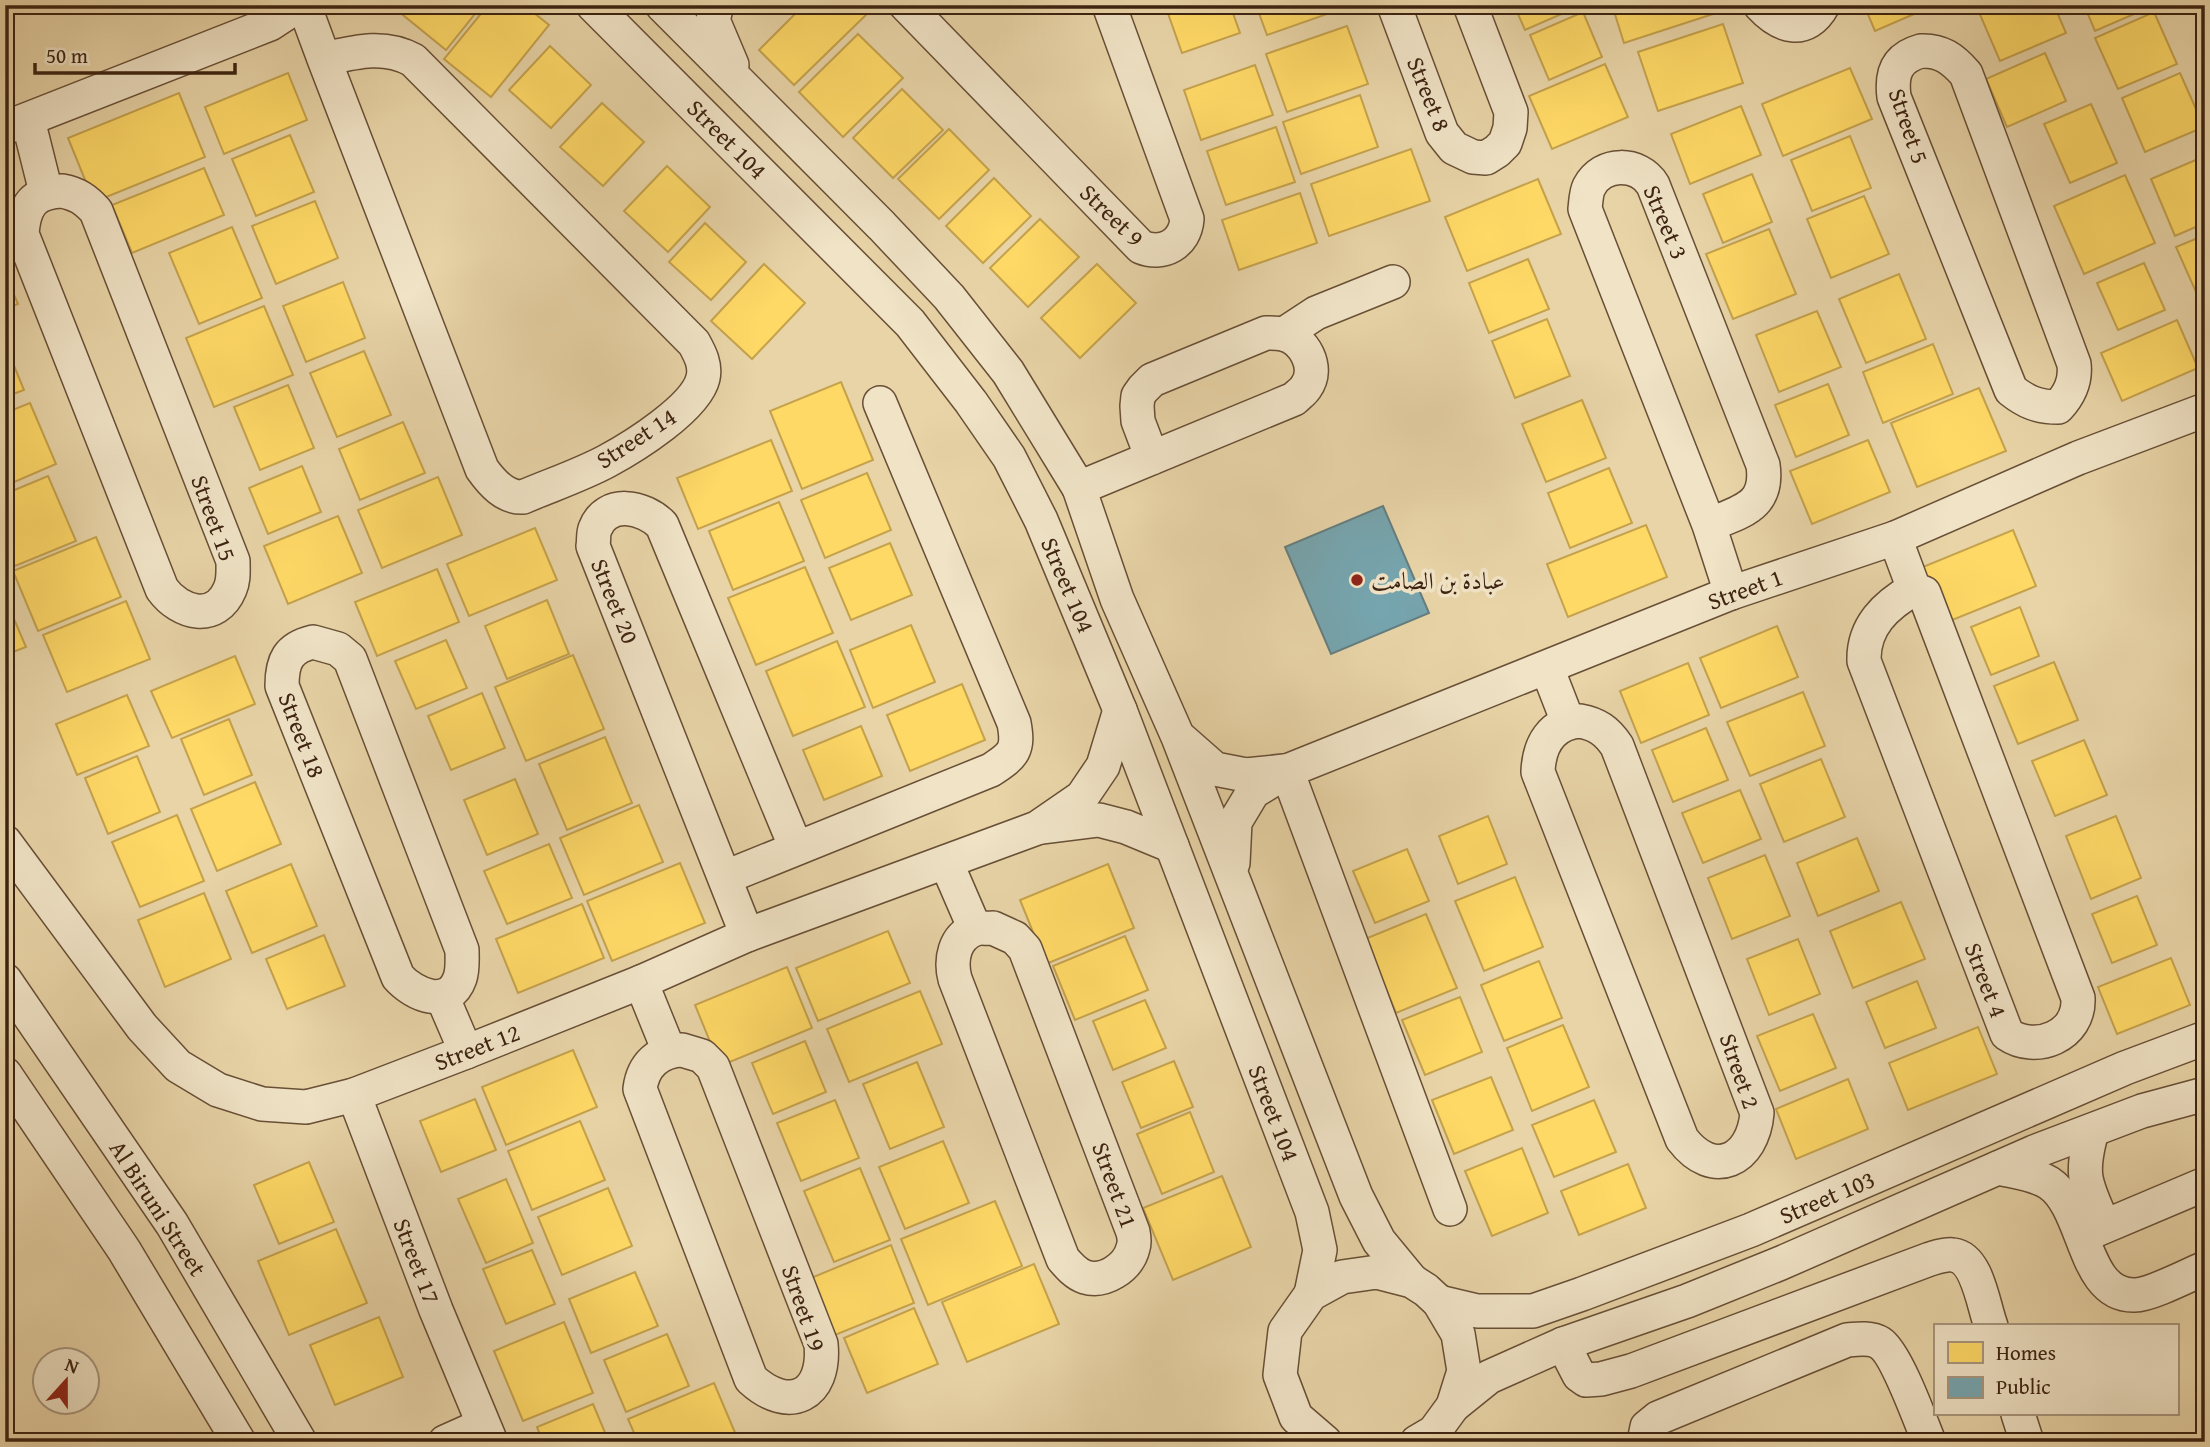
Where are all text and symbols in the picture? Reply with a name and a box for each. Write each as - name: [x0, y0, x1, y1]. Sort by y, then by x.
- scale bar: [35, 32, 234, 76]
- text: 50 m: [46, 40, 88, 71]
- street label: Street 8: [1398, 51, 1460, 137]
- street label: Street 5: [1880, 84, 1938, 168]
- street label: Street 104: [679, 91, 775, 187]
- street label: Street 9: [1072, 175, 1152, 255]
- street label: Street 3: [1635, 179, 1697, 265]
- street label: Street 14: [589, 399, 683, 477]
- street label: Street 15: [182, 470, 246, 566]
- street label: Street 104: [1032, 532, 1104, 638]
- street label: Street 20: [582, 553, 648, 649]
- street label: Street 1: [1703, 559, 1787, 619]
- place label: عبادة بن الصامت: [1371, 563, 1505, 598]
- marker: عبادة بن الصامت: [1349, 572, 1365, 588]
- street label: Street 18: [270, 687, 334, 783]
- street label: Street 4: [1956, 938, 2016, 1022]
- street label: Street 12: [429, 1015, 525, 1079]
- street label: Street 2: [1711, 1029, 1769, 1113]
- street label: Street 104: [1240, 1060, 1308, 1166]
- street label: Al Biruni Street: [101, 1133, 215, 1283]
- street label: Street 21: [1083, 1137, 1147, 1233]
- street label: Street 103: [1774, 1161, 1880, 1233]
- street label: Street 17: [385, 1213, 449, 1309]
- street label: Street 19: [773, 1260, 835, 1356]
- legend: [1934, 1324, 2178, 1416]
- text: Homes: [1996, 1337, 2056, 1368]
- north arrow: [32, 1346, 102, 1416]
- text: N: [61, 1350, 83, 1381]
- text: Public: [1996, 1371, 2051, 1402]

